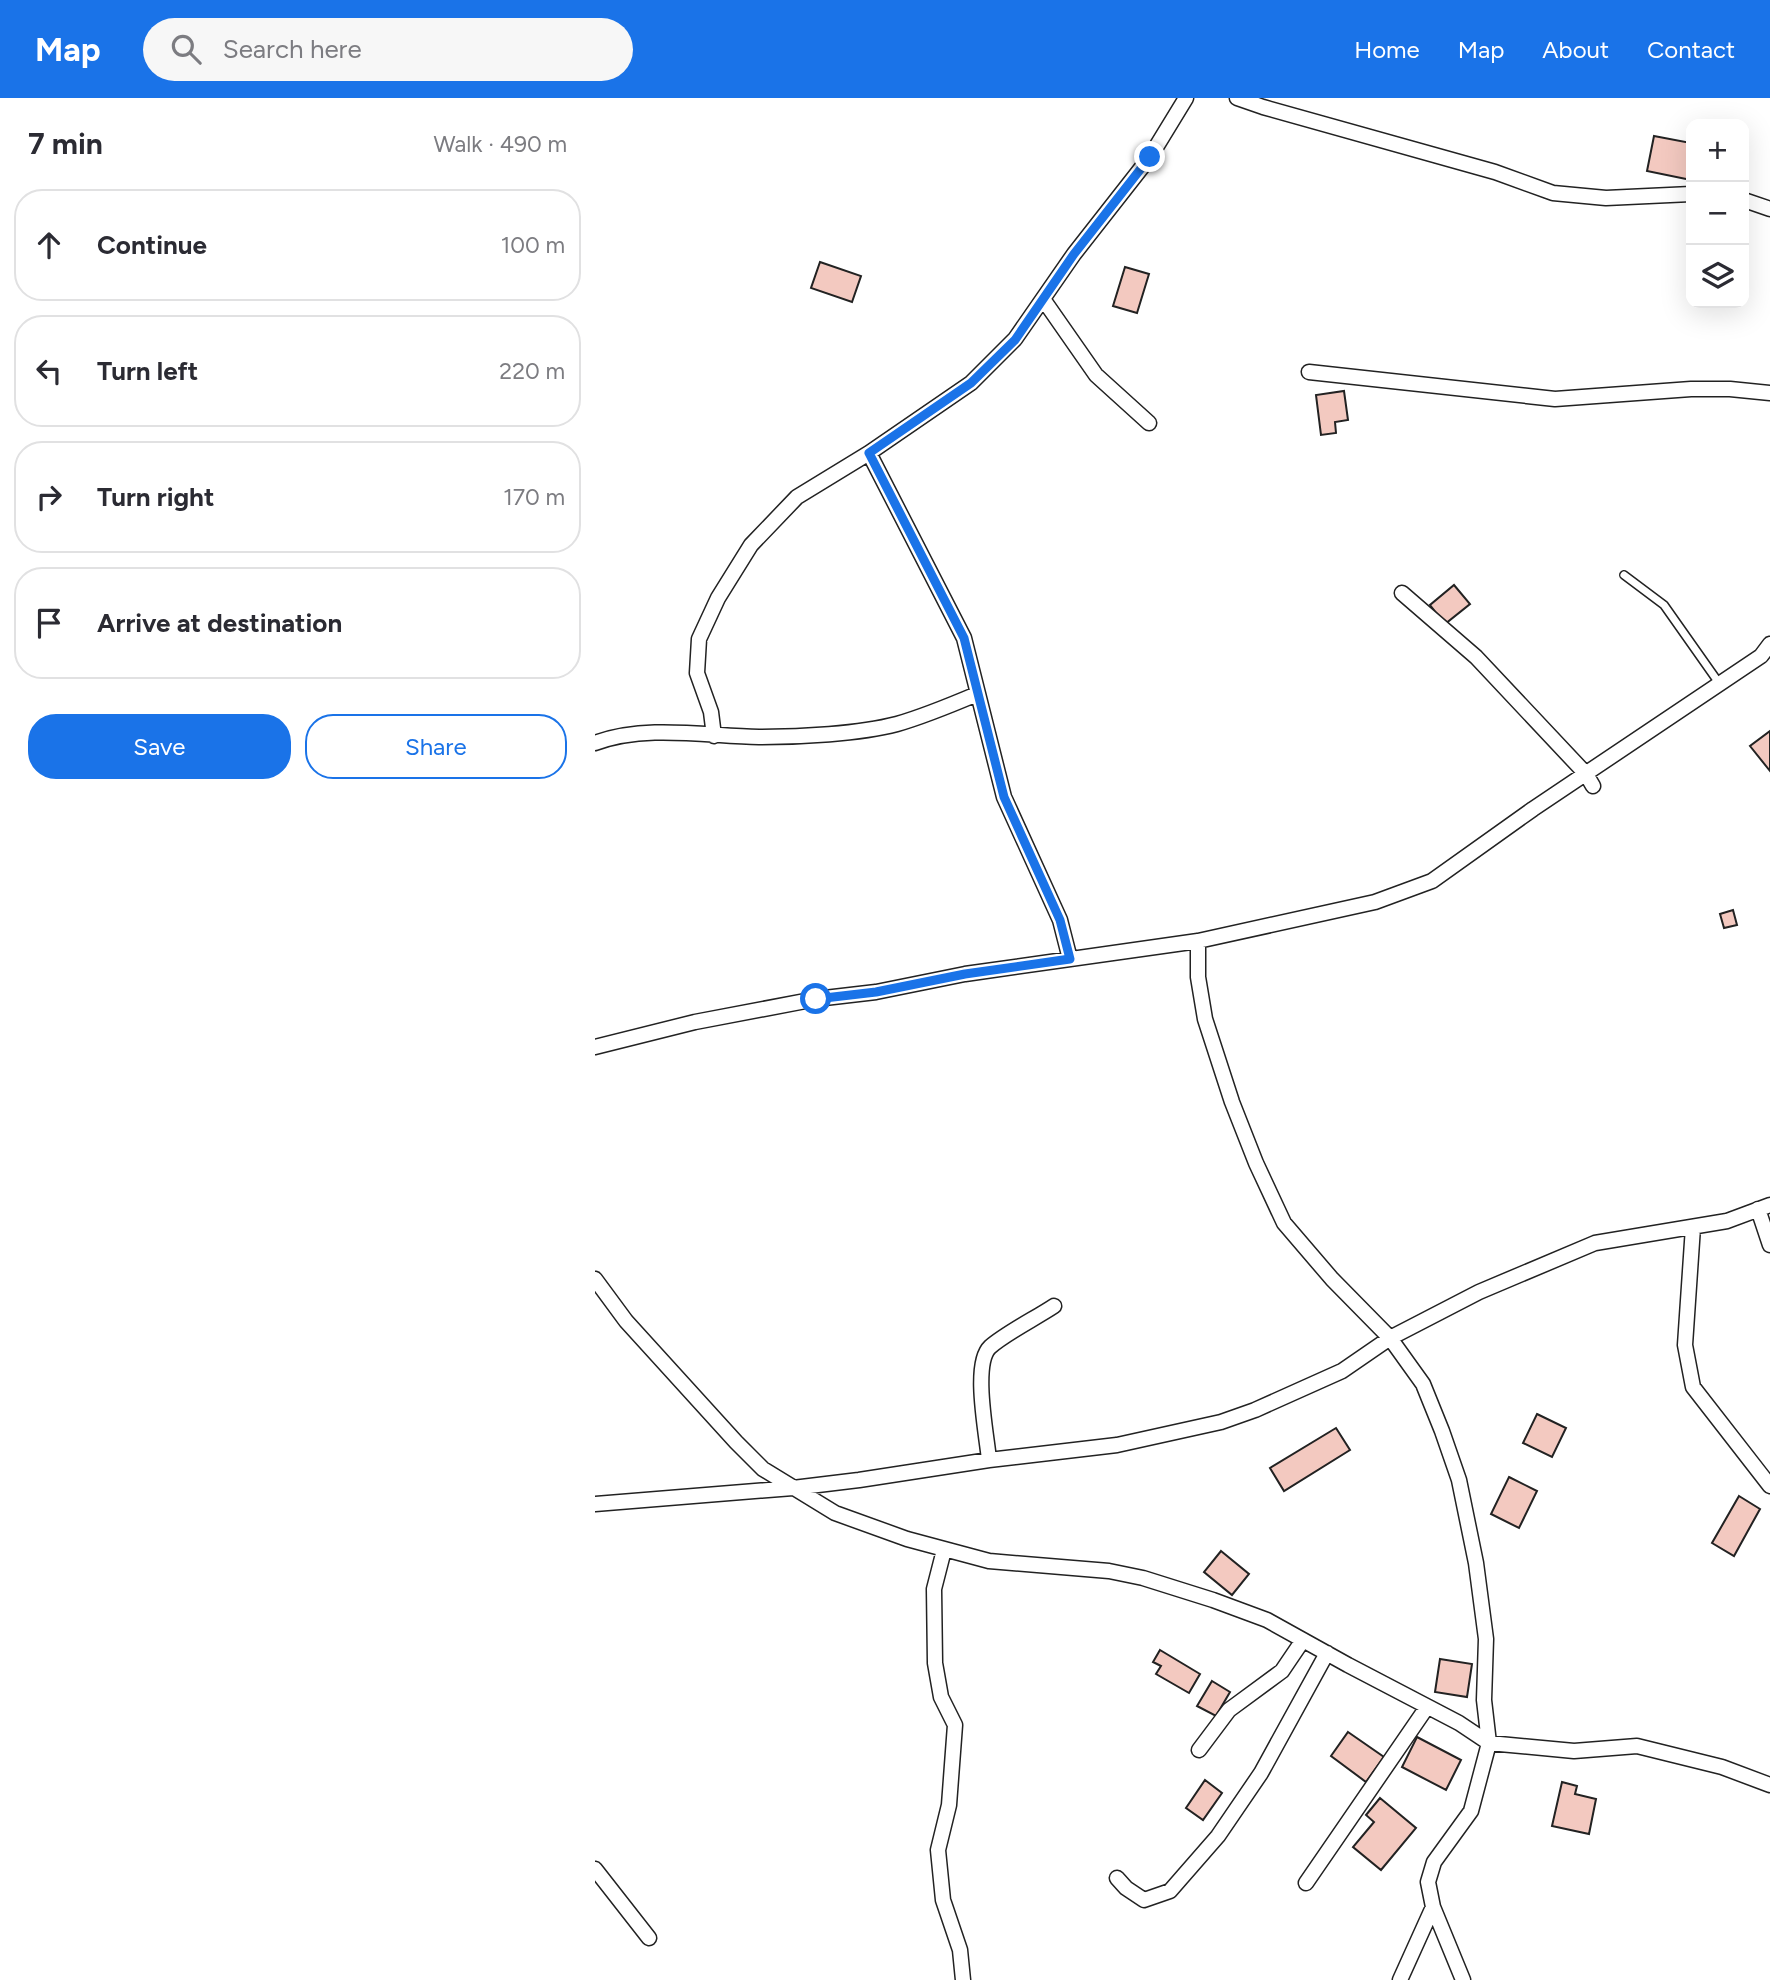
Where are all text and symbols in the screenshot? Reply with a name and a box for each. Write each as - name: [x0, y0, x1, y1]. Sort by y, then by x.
- search box: [143, 18, 633, 81]
- text: Map: [35, 30, 101, 69]
- icon: search: [167, 30, 205, 68]
- text: Search here: [223, 33, 362, 65]
- text: Home: [1354, 35, 1420, 64]
- text: Map: [1458, 35, 1504, 64]
- text: About: [1542, 35, 1609, 64]
- text: Contact: [1647, 35, 1735, 64]
- map controls: [1686, 119, 1749, 308]
- button: +: [1686, 119, 1749, 182]
- text: 7 min: [28, 125, 103, 162]
- text: Walk · 490 m: [433, 130, 567, 158]
- route end: [1134, 141, 1165, 172]
- button: −: [1686, 182, 1749, 245]
- icon: ahead: [30, 226, 68, 264]
- text: Continue: [97, 229, 207, 261]
- text: 100 m: [501, 231, 565, 259]
- button: layers: [1686, 245, 1749, 308]
- icon: left: [30, 352, 68, 390]
- text: Turn left: [97, 355, 198, 387]
- text: 220 m: [499, 357, 565, 385]
- icon: right: [30, 478, 68, 516]
- text: Turn right: [97, 481, 214, 513]
- text: 170 m: [503, 483, 565, 511]
- icon: arrive: [30, 604, 68, 642]
- text: Arrive at destination: [97, 607, 342, 639]
- button: Save: [28, 714, 291, 779]
- button: Share: [305, 714, 567, 779]
- route start: [800, 983, 831, 1014]

